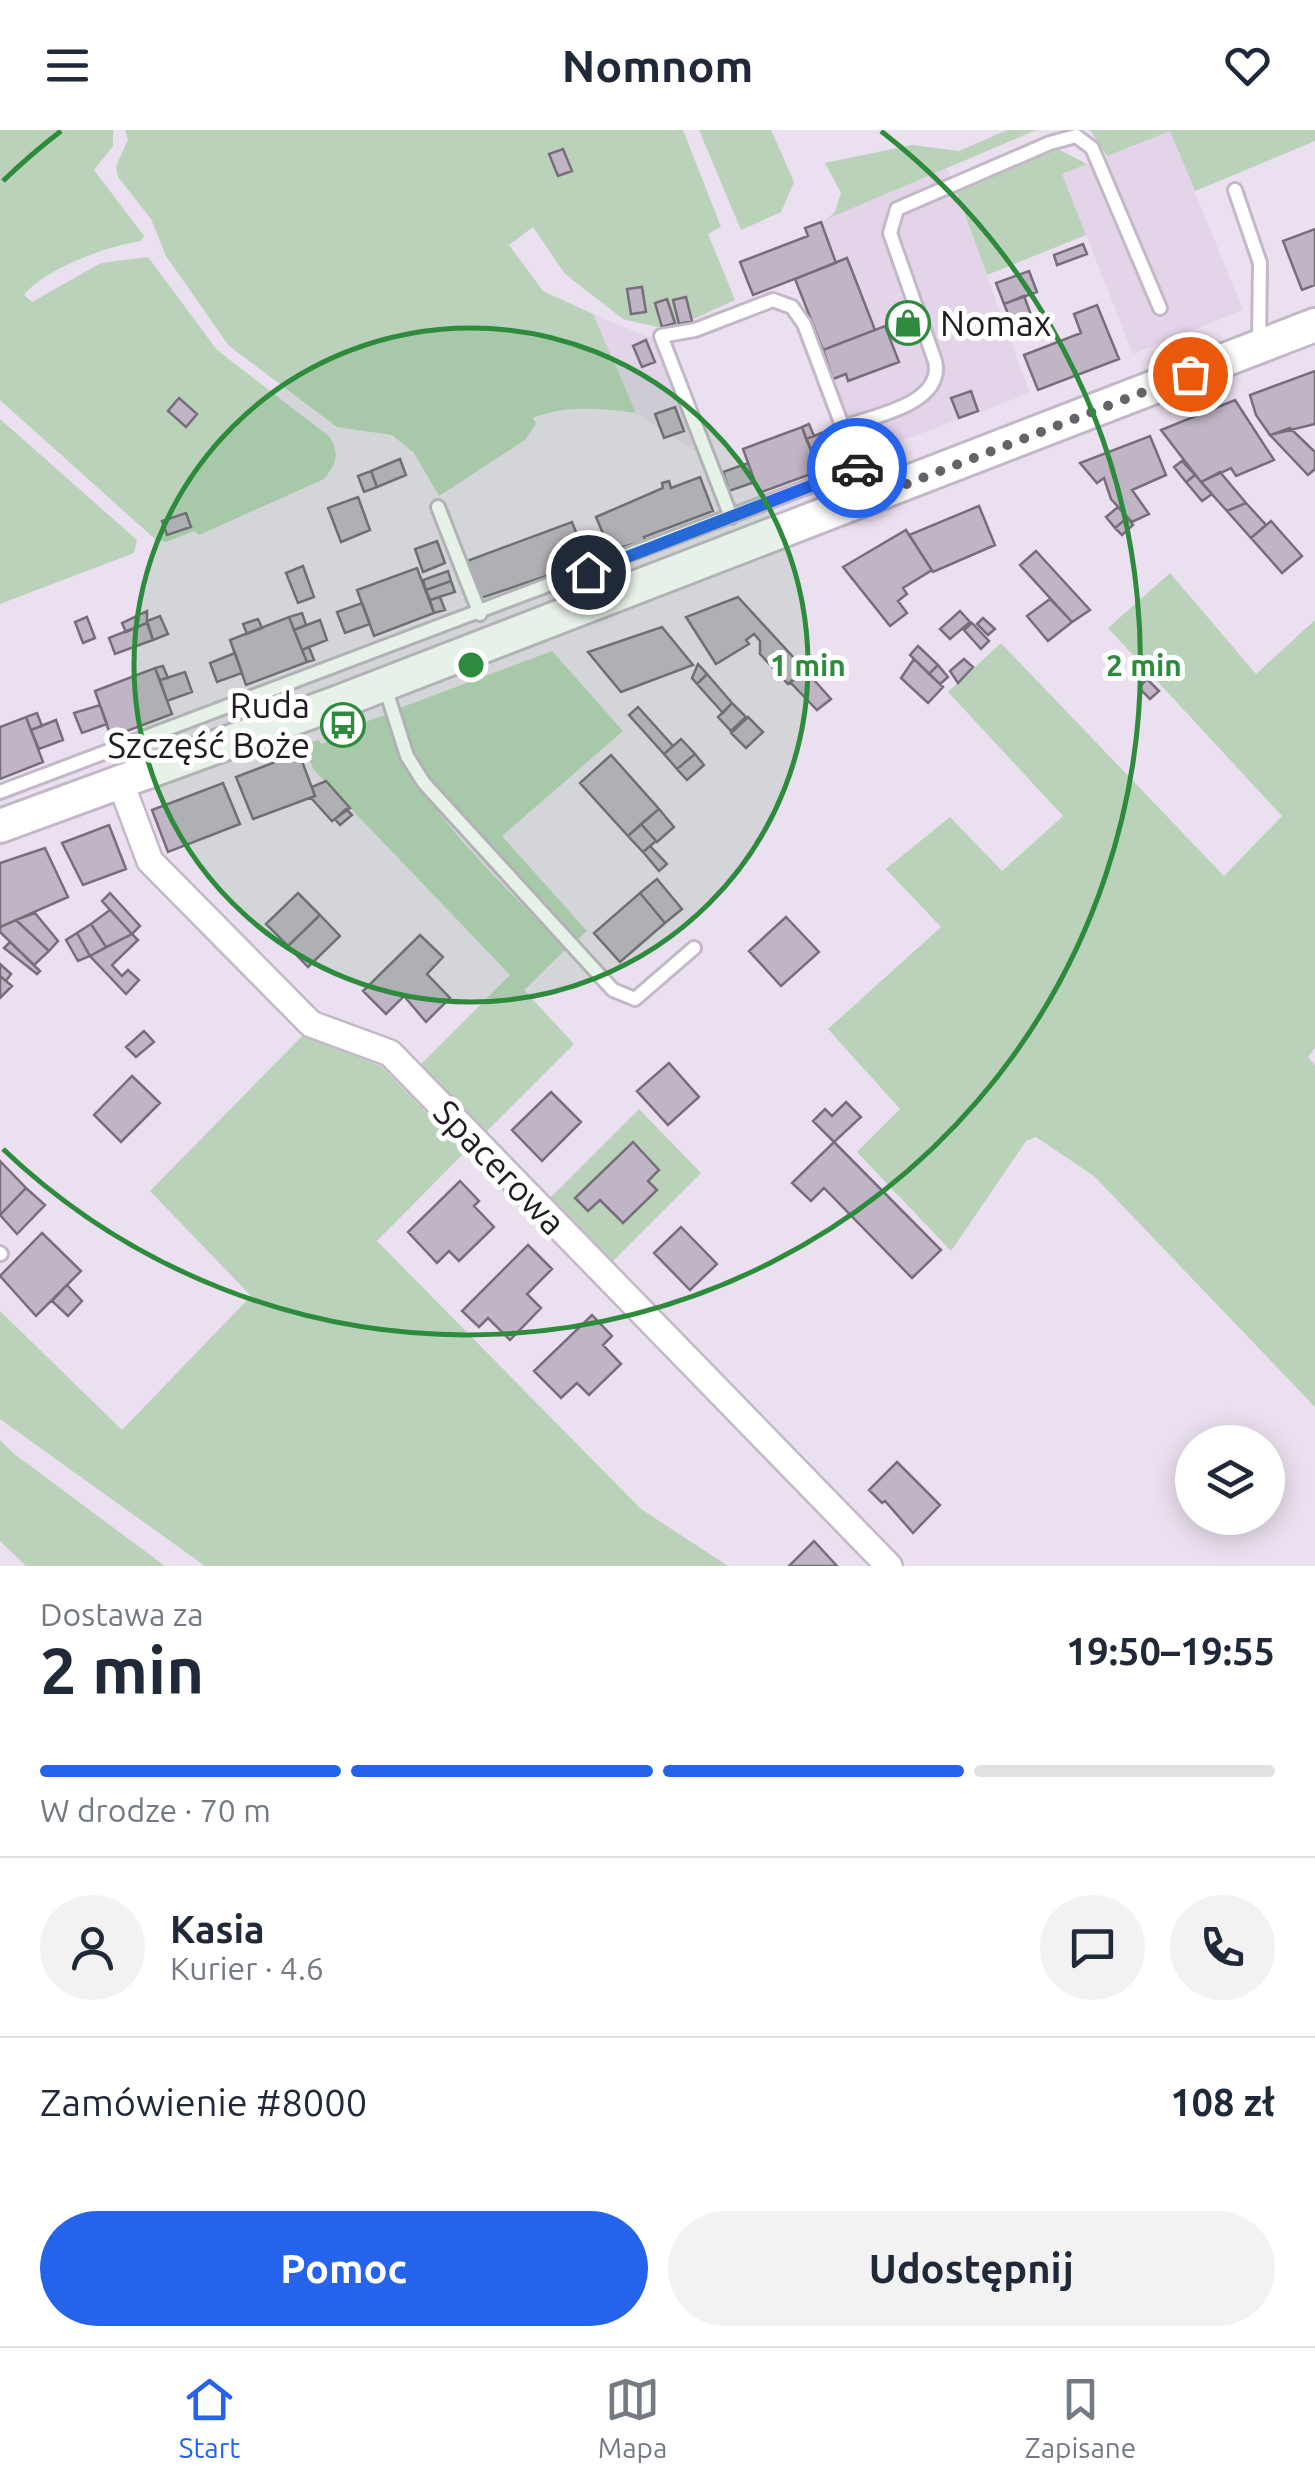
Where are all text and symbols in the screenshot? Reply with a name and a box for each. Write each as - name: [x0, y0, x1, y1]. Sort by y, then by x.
- icon: menu: [40, 38, 95, 93]
- icon: heart: [1220, 38, 1275, 93]
- text: Nomnom: [562, 40, 753, 91]
- shop icon: Nomax: [885, 300, 931, 346]
- place label: Nomax: [940, 303, 1051, 343]
- pin: [1148, 332, 1233, 417]
- icon: bag: [1163, 347, 1218, 402]
- courier: [807, 418, 907, 518]
- icon: car: [830, 441, 885, 496]
- pin: [546, 530, 631, 615]
- icon: home: [561, 545, 616, 600]
- centre of rings: [453, 647, 489, 683]
- text: 1 min: [770, 648, 846, 682]
- text: 2 min: [1106, 648, 1182, 682]
- place label: Ruda Szczęść Boże: [108, 685, 310, 765]
- bus stop icon: Ruda Szczęść Boże: [320, 702, 366, 748]
- street label: Spacerowa: [426, 1092, 574, 1242]
- map controls: [1175, 1425, 1285, 1535]
- button: layers: [1175, 1425, 1285, 1535]
- text: Dostawa za: [40, 1596, 204, 1632]
- text: 19:50–19:55: [1066, 1630, 1275, 1672]
- text: 2 min: [40, 1633, 204, 1706]
- text: W drodze · 70 m: [40, 1792, 271, 1828]
- button: person: [40, 1895, 145, 2000]
- button: chat: [1040, 1895, 1145, 2000]
- button: phone: [1170, 1895, 1275, 2000]
- text: Kasia: [170, 1908, 265, 1950]
- text: Kurier · 4.6: [170, 1950, 324, 1986]
- text: Zamówienie #8000: [40, 2081, 367, 2123]
- text: 108 zł: [1170, 2081, 1275, 2123]
- button: Pomoc: [40, 2211, 648, 2326]
- button: Udostępnij: [668, 2211, 1275, 2326]
- tab: Start: [179, 2372, 240, 2463]
- tab: Mapa: [598, 2372, 667, 2463]
- tab: Zapisane: [1025, 2372, 1136, 2463]

